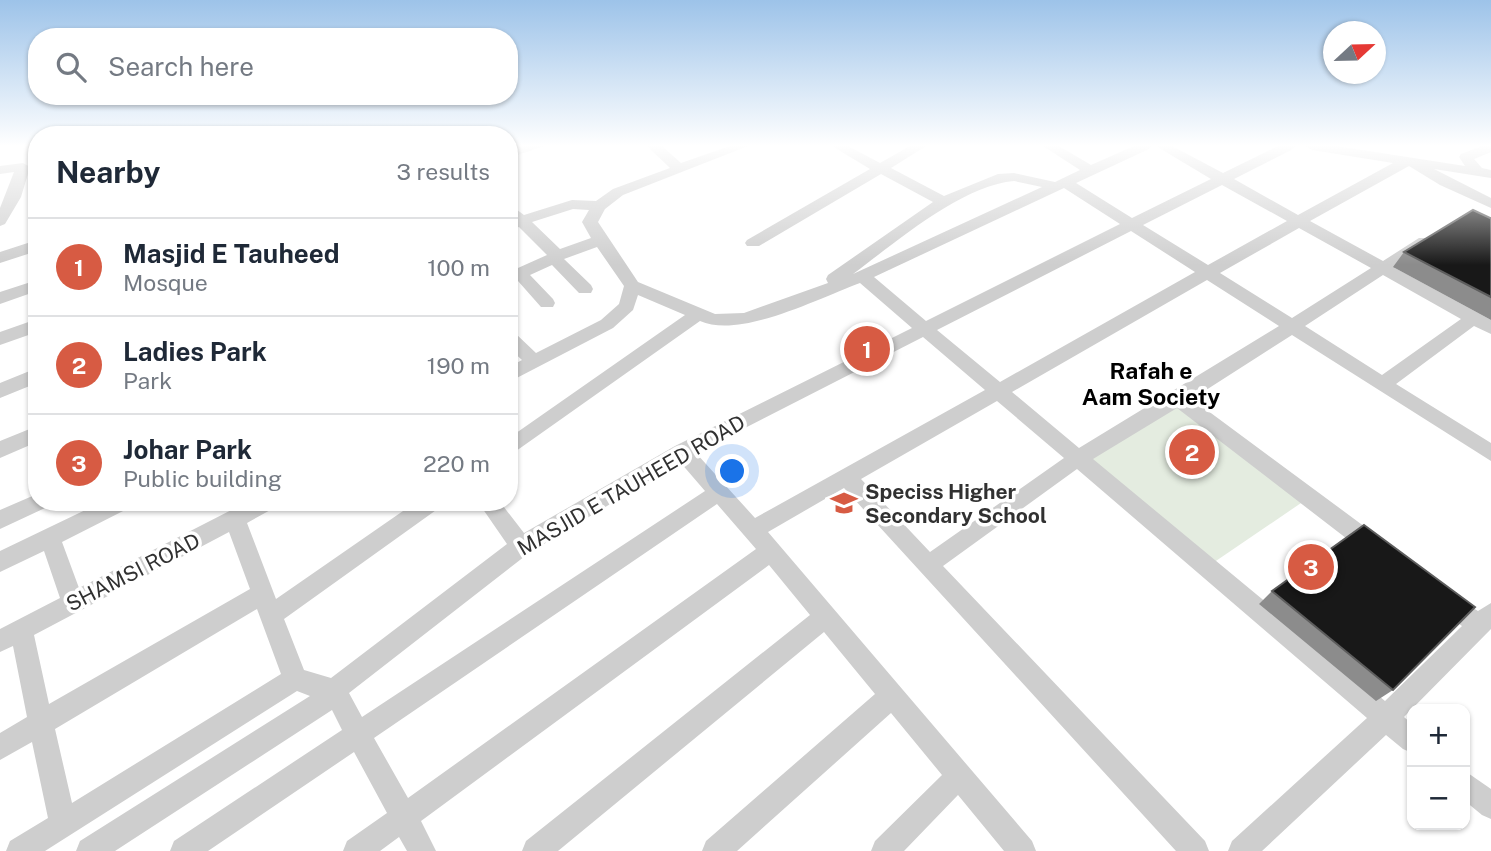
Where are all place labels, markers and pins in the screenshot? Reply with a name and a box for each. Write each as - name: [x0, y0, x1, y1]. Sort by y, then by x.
- pin: 1: [844, 323, 890, 375]
- pin: 2: [1169, 426, 1215, 478]
- place label: Speciss Higher Secondary School: [865, 479, 1047, 528]
- school or university icon: Speciss Higher Secondary School: [829, 488, 859, 518]
- pin: 3: [1288, 541, 1334, 593]

